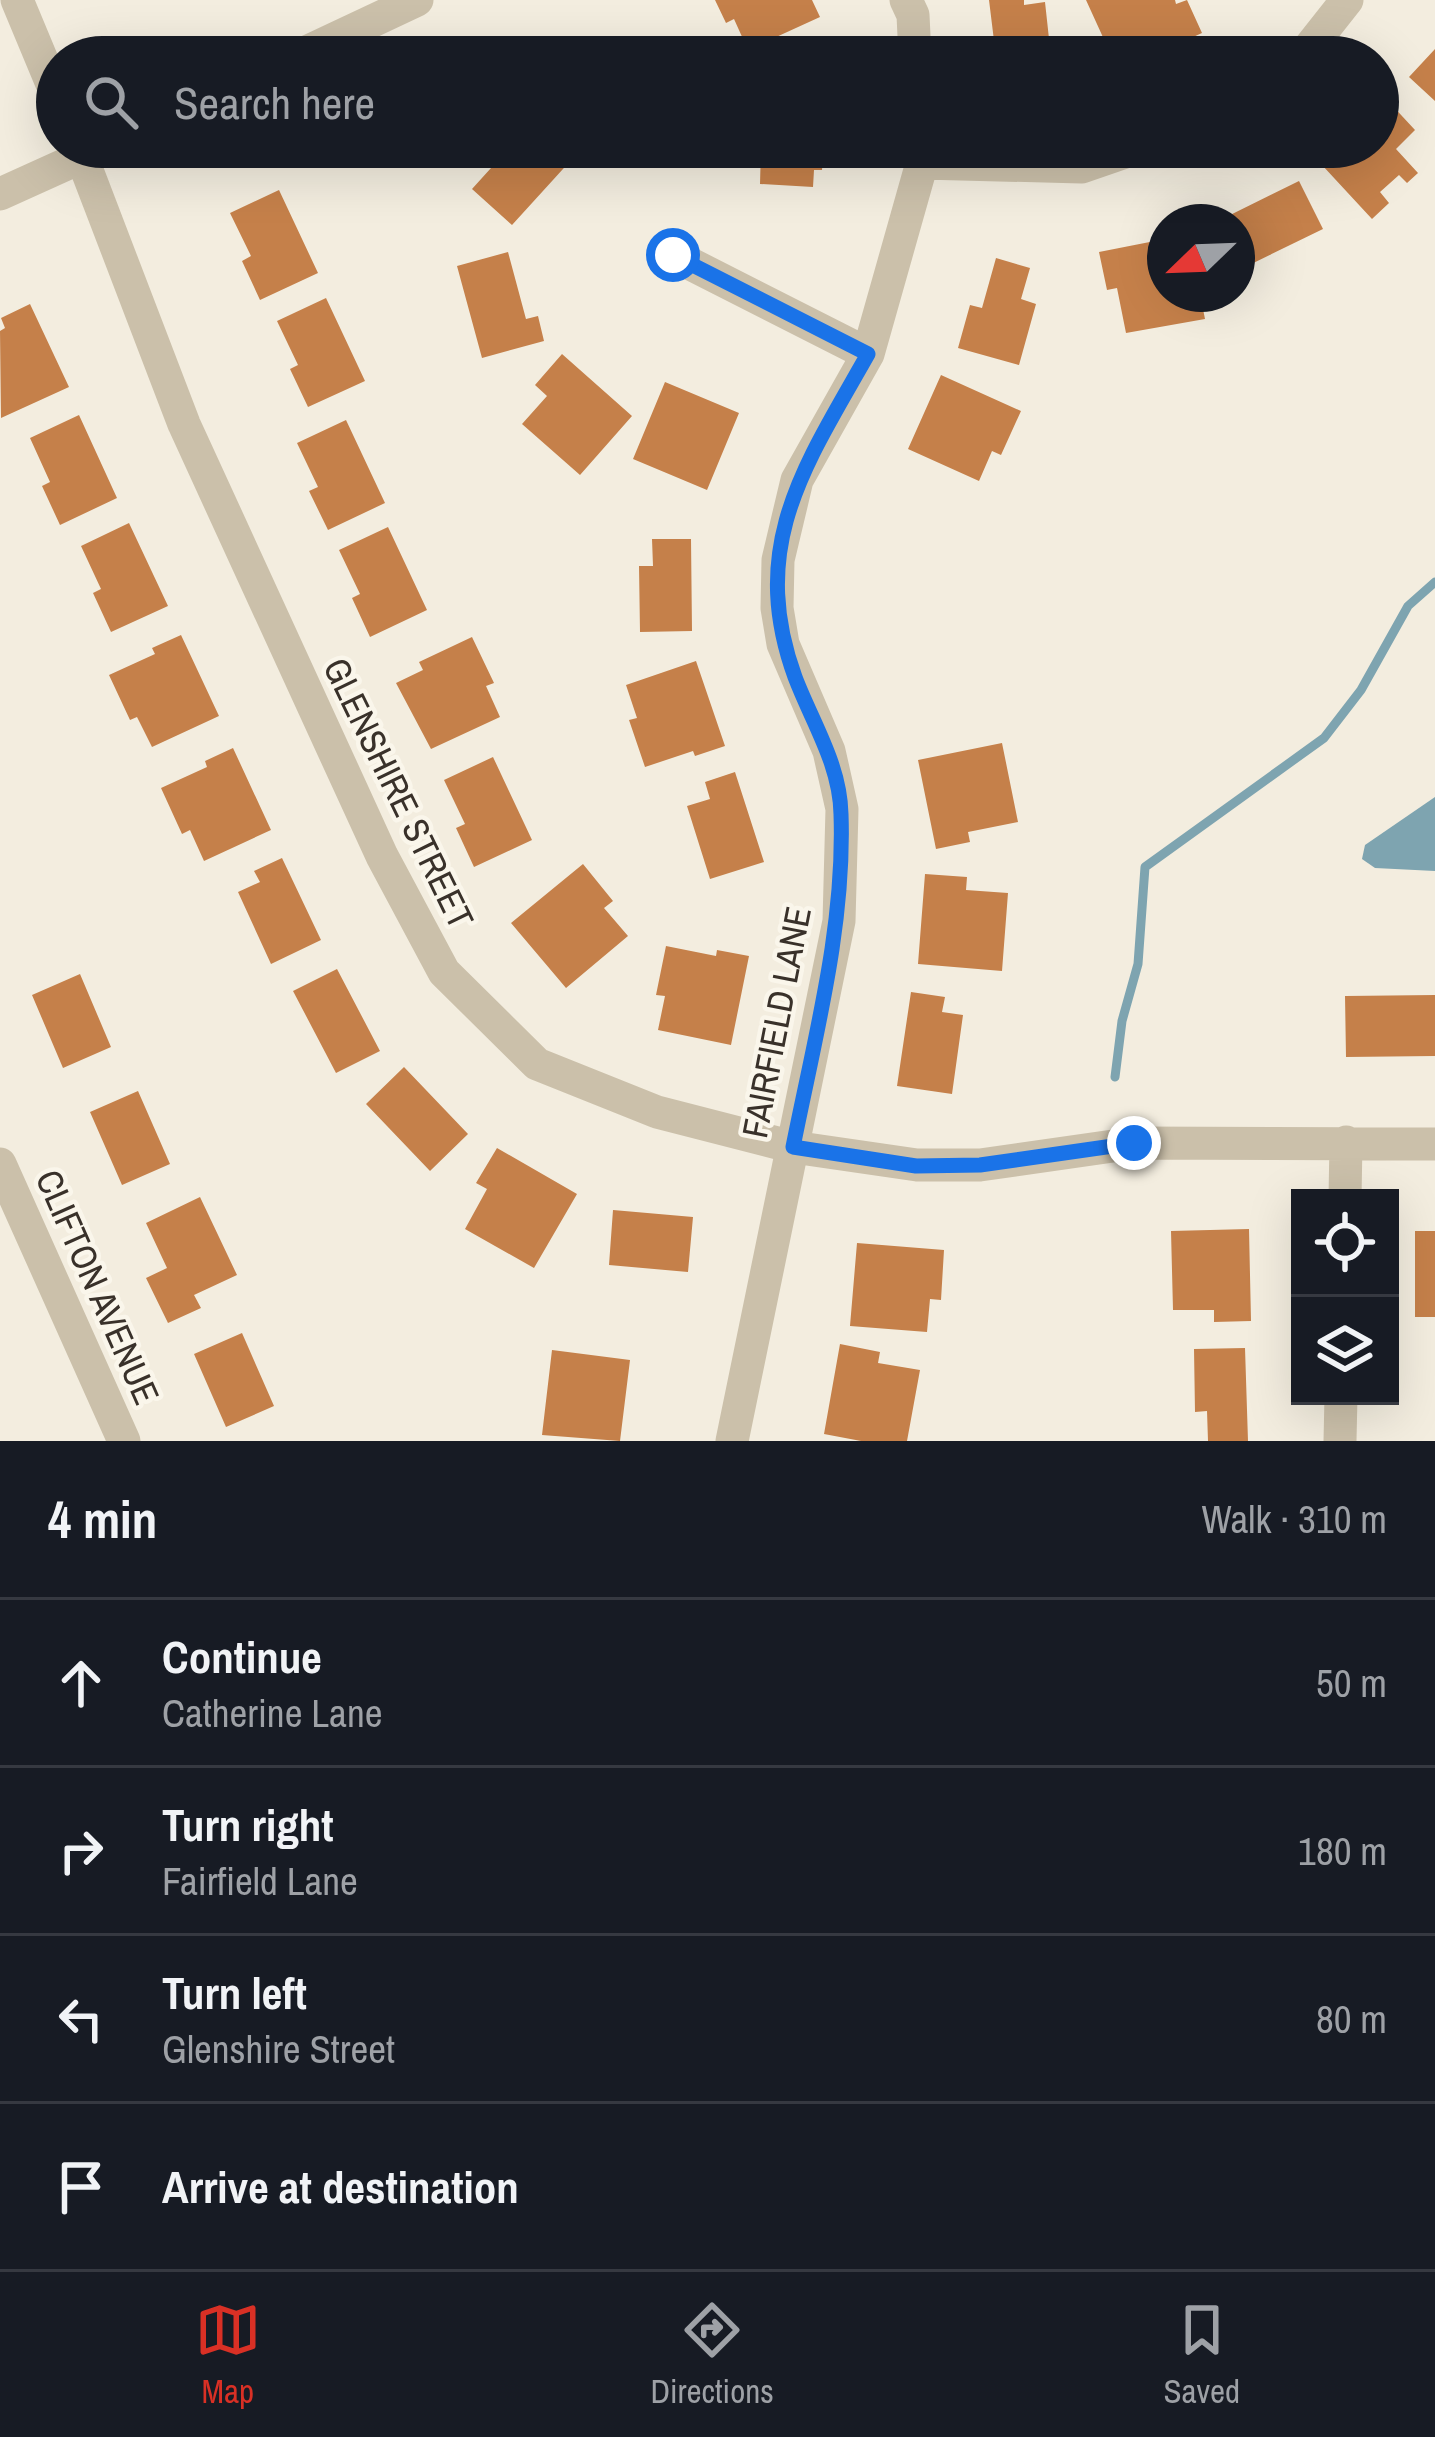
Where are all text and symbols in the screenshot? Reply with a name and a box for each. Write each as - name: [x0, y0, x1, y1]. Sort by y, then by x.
- search box: [36, 36, 1399, 168]
- icon: search: [78, 69, 144, 135]
- text: Search here: [174, 72, 375, 133]
- north arrow: [1147, 204, 1255, 312]
- route start: [646, 228, 700, 282]
- street label: GLENSHIRE STREET: [313, 650, 485, 936]
- street label: FAIRFIELD LANE: [730, 902, 822, 1142]
- route end: [1107, 1116, 1161, 1170]
- street label: CLIFTON AVENUE: [25, 1162, 171, 1412]
- map controls: [1291, 1189, 1399, 1405]
- button: locate: [1291, 1189, 1399, 1297]
- button: layers: [1291, 1297, 1399, 1405]
- text: 4 min: [48, 1485, 157, 1554]
- text: Walk · 310 m: [1202, 1493, 1387, 1545]
- text: Continue: [162, 1626, 322, 1687]
- icon: ahead: [48, 1650, 114, 1716]
- text: 50 m: [1316, 1657, 1387, 1709]
- text: Catherine Lane: [162, 1687, 382, 1739]
- text: Turn right: [162, 1794, 334, 1855]
- icon: right: [48, 1818, 114, 1884]
- text: 180 m: [1298, 1825, 1387, 1877]
- text: Fairfield Lane: [162, 1855, 358, 1907]
- text: Turn left: [162, 1962, 307, 2023]
- icon: left: [48, 1986, 114, 2052]
- text: 80 m: [1316, 1993, 1387, 2045]
- text: Glenshire Street: [162, 2023, 395, 2075]
- icon: arrive: [48, 2154, 114, 2220]
- text: Arrive at destination: [162, 2156, 519, 2217]
- tab: Map: [195, 2297, 261, 2413]
- tab: Directions: [650, 2297, 774, 2413]
- tab: Saved: [1163, 2297, 1240, 2413]

